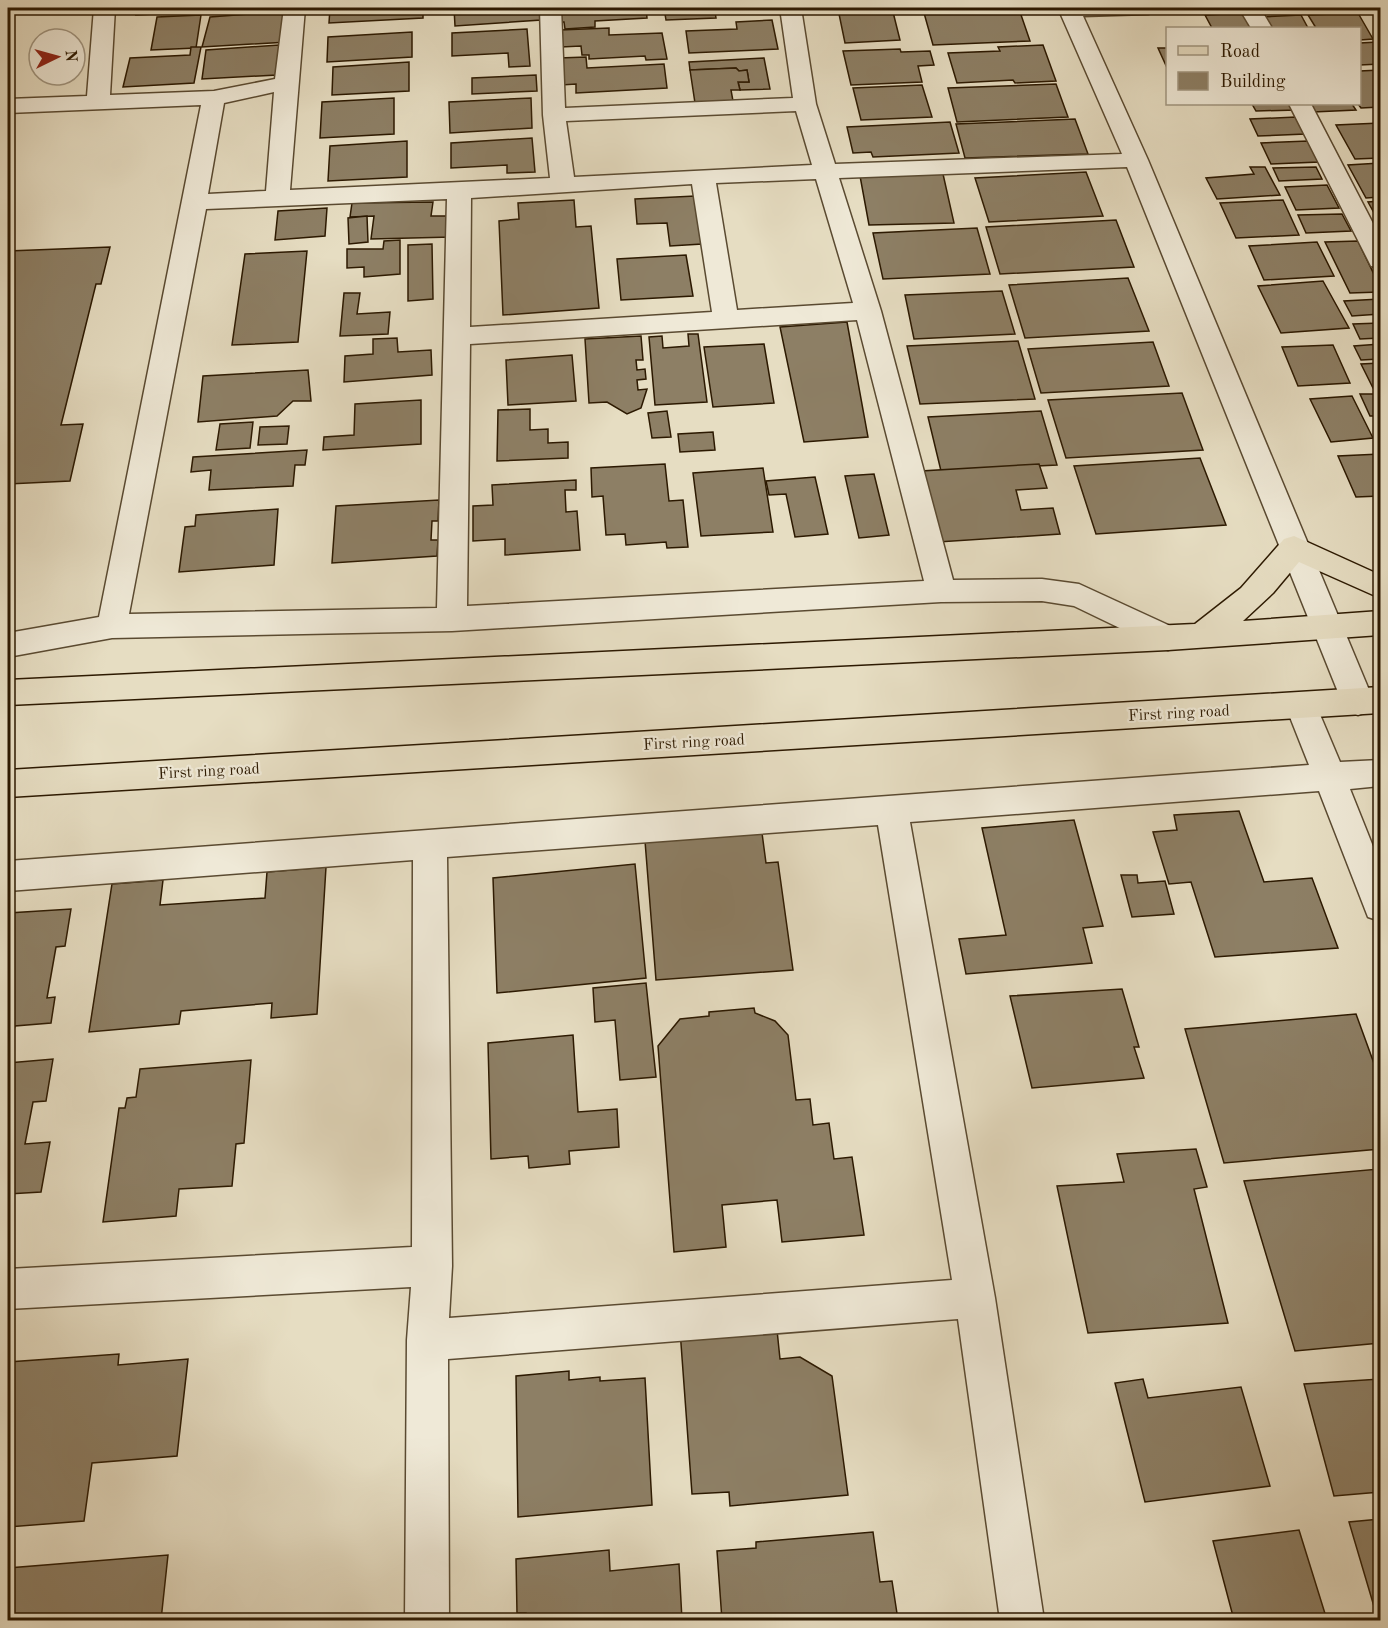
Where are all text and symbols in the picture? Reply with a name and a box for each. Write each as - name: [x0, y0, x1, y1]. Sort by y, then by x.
- north arrow: [27, 27, 87, 87]
- legend: [1166, 27, 1361, 105]
- text: Road: [1220, 43, 1260, 61]
- text: N: [61, 49, 79, 63]
- text: Building: [1220, 73, 1286, 91]
- street label: First ring road: [1128, 703, 1230, 725]
- street label: First ring road: [643, 732, 745, 754]
- street label: First ring road: [158, 761, 260, 783]

